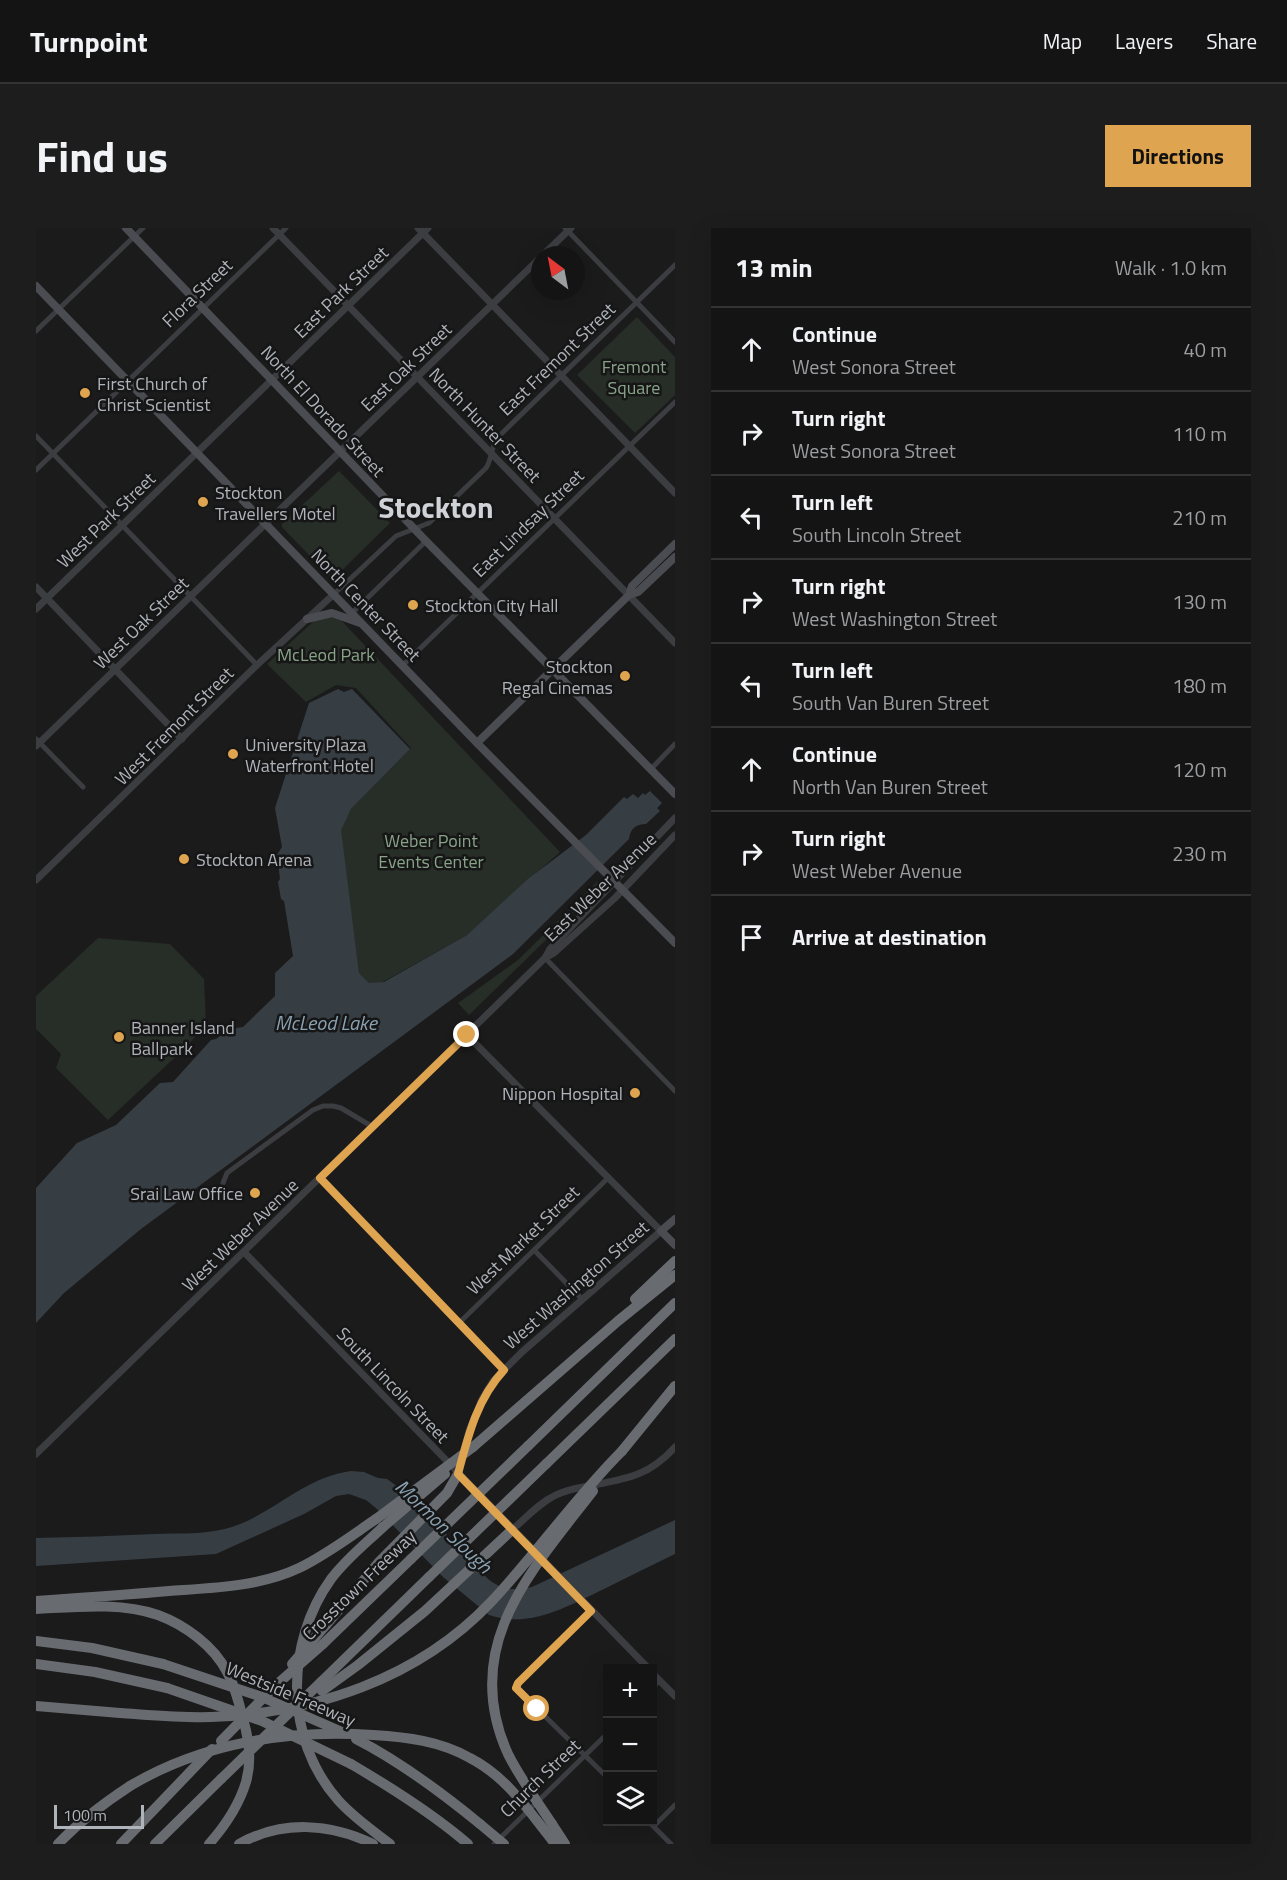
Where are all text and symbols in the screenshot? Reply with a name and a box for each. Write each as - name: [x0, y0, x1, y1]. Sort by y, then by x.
- text: Turnpoint: [30, 20, 148, 63]
- text: Map: [1043, 25, 1082, 57]
- text: Layers: [1115, 25, 1173, 57]
- text: Share: [1206, 25, 1257, 57]
- text: Find us: [36, 124, 168, 188]
- button: Directions: [1105, 125, 1251, 187]
- street label: East Park Street: [288, 239, 395, 344]
- north arrow: [531, 246, 585, 300]
- text: 13 min: [735, 248, 813, 287]
- street label: Flora Street: [156, 252, 239, 334]
- text: Walk · 1.0 km: [1115, 252, 1227, 283]
- street label: East Fremont Street: [493, 296, 622, 422]
- street label: East Oak Street: [354, 316, 458, 418]
- text: Continue: [792, 317, 877, 351]
- icon: ahead: [735, 333, 768, 366]
- text: 40 m: [1183, 334, 1227, 365]
- street label: North El Dorado Street: [255, 339, 392, 483]
- text: West Sonora Street: [792, 351, 956, 382]
- park label: Fremont Square: [602, 353, 667, 401]
- street label: North Hunter Street: [423, 361, 548, 489]
- place label: First Church of Christ Scientist: [97, 370, 211, 418]
- marker: First Church of Christ Scientist: [78, 386, 92, 400]
- text: Turn right: [792, 401, 886, 435]
- icon: right: [735, 417, 768, 450]
- text: 110 m: [1172, 418, 1227, 449]
- text: West Sonora Street: [792, 435, 956, 466]
- street label: East Lindsay Street: [466, 462, 590, 583]
- street label: West Park Street: [51, 465, 162, 574]
- place label: Stockton Travellers Motel: [215, 479, 336, 527]
- district label: Stockton: [378, 484, 494, 530]
- text: Turn left: [792, 485, 873, 519]
- marker: Stockton Travellers Motel: [196, 495, 210, 509]
- icon: left: [735, 501, 768, 534]
- text: 210 m: [1172, 502, 1227, 533]
- text: South Lincoln Street: [792, 519, 961, 550]
- street label: North Center Street: [305, 542, 428, 668]
- text: Turn right: [792, 569, 886, 603]
- street label: West Oak Street: [87, 570, 195, 676]
- icon: right: [735, 585, 768, 618]
- text: 130 m: [1172, 586, 1227, 617]
- place label: Stockton City Hall: [425, 592, 559, 619]
- marker: Stockton City Hall: [406, 598, 420, 612]
- text: West Washington Street: [792, 603, 997, 634]
- park label: McLeod Park: [277, 641, 375, 668]
- place label: Stockton Regal Cinemas: [502, 653, 613, 701]
- text: Turn left: [792, 653, 873, 687]
- street label: West Fremont Street: [108, 660, 240, 792]
- marker: Stockton Regal Cinemas: [618, 669, 632, 683]
- icon: left: [735, 669, 768, 702]
- text: 180 m: [1172, 670, 1227, 701]
- text: South Van Buren Street: [792, 687, 989, 718]
- place label: University Plaza Waterfront Hotel: [245, 731, 374, 779]
- text: Continue: [792, 737, 877, 771]
- marker: University Plaza Waterfront Hotel: [226, 747, 240, 761]
- icon: ahead: [735, 753, 768, 786]
- text: 120 m: [1172, 754, 1227, 785]
- text: North Van Buren Street: [792, 771, 988, 802]
- text: Turn right: [792, 821, 886, 855]
- street label: East Weber Avenue: [538, 826, 662, 948]
- park label: Weber Point Events Center: [378, 827, 484, 875]
- icon: right: [735, 837, 768, 870]
- text: 230 m: [1172, 838, 1227, 869]
- place label: Stockton Arena: [196, 846, 312, 873]
- marker: Stockton Arena: [177, 852, 191, 866]
- text: West Weber Avenue: [792, 855, 962, 886]
- text: Arrive at destination: [792, 920, 987, 954]
- icon: arrive: [735, 921, 768, 954]
- water label: McLeod Lake: [275, 1007, 379, 1038]
- place label: Banner Island Ballpark: [131, 1014, 235, 1062]
- route end: [453, 1021, 479, 1047]
- marker: Banner Island Ballpark: [112, 1030, 126, 1044]
- place label: Nippon Hospital: [502, 1080, 623, 1107]
- marker: Nippon Hospital: [628, 1086, 642, 1100]
- street label: West Weber Avenue: [176, 1172, 304, 1298]
- street label: West Market Street: [460, 1178, 586, 1301]
- place label: Srai Law Office: [130, 1180, 243, 1207]
- marker: Srai Law Office: [248, 1186, 262, 1200]
- street label: West Washington Street: [497, 1214, 655, 1356]
- street label: South Lincoln Street: [330, 1321, 456, 1450]
- water label: Mormon Slough: [388, 1471, 500, 1581]
- street label: Crosstown Freeway: [296, 1523, 422, 1647]
- street label: Westside Freeway: [222, 1654, 360, 1734]
- map controls: [603, 1664, 657, 1826]
- button: +: [603, 1664, 657, 1718]
- route start: [523, 1695, 549, 1721]
- button: −: [603, 1718, 657, 1772]
- street label: Church Street: [494, 1732, 587, 1823]
- button: layers: [603, 1772, 657, 1826]
- scale bar: [54, 1802, 144, 1830]
- text: 100 m: [63, 1803, 107, 1827]

